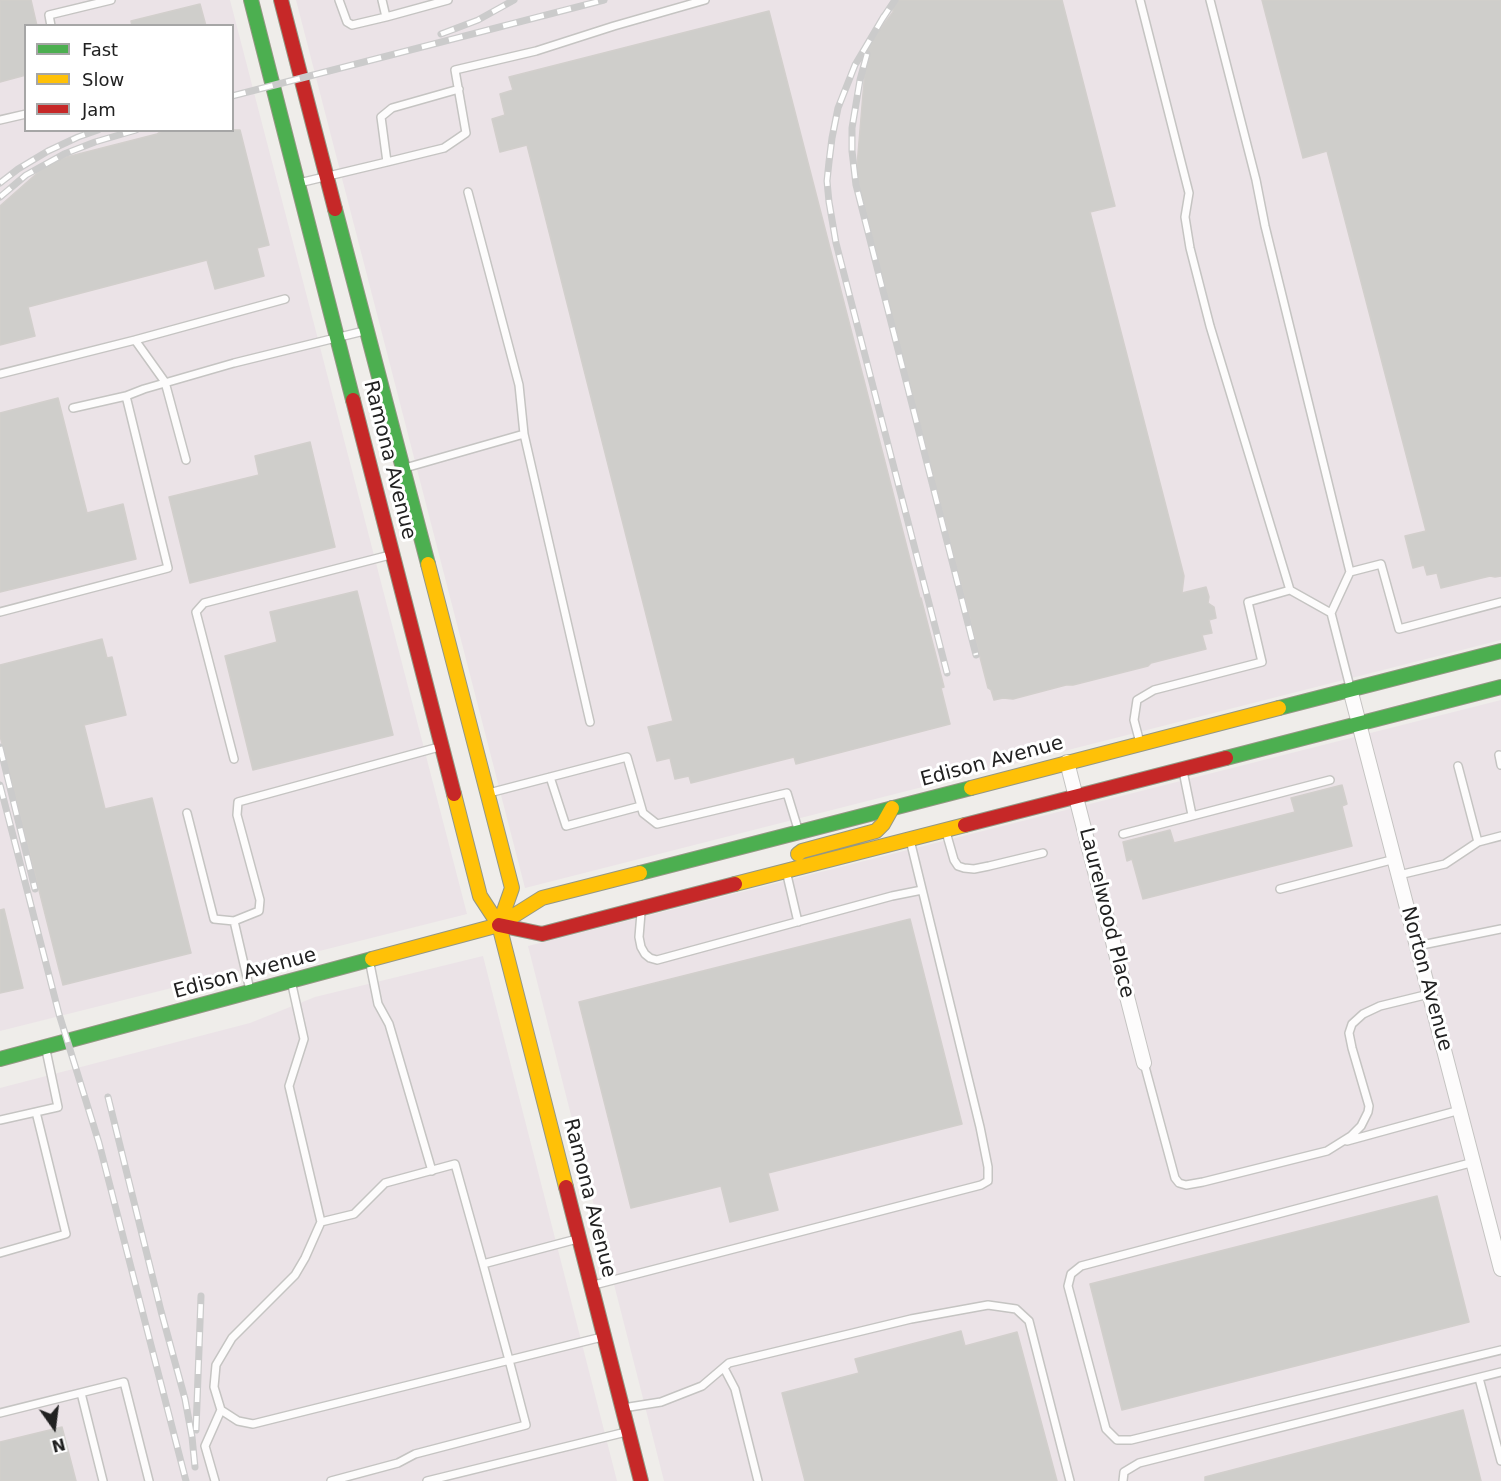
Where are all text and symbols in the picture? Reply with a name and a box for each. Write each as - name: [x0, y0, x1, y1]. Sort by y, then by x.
- legend: [24, 24, 234, 132]
- text: Fast: [82, 39, 118, 60]
- text: Slow: [82, 69, 124, 90]
- text: Jam: [82, 99, 116, 120]
- street label: Ramona Avenue: [358, 378, 420, 542]
- street label: Edison Avenue: [918, 731, 1066, 793]
- street label: Laurelwood Place: [1073, 825, 1139, 1001]
- street label: Norton Avenue: [1395, 904, 1457, 1054]
- street label: Edison Avenue: [171, 943, 319, 1005]
- street label: Ramona Avenue: [558, 1116, 620, 1280]
- north arrow: [24, 1397, 84, 1457]
- text: N: [50, 1434, 67, 1456]

